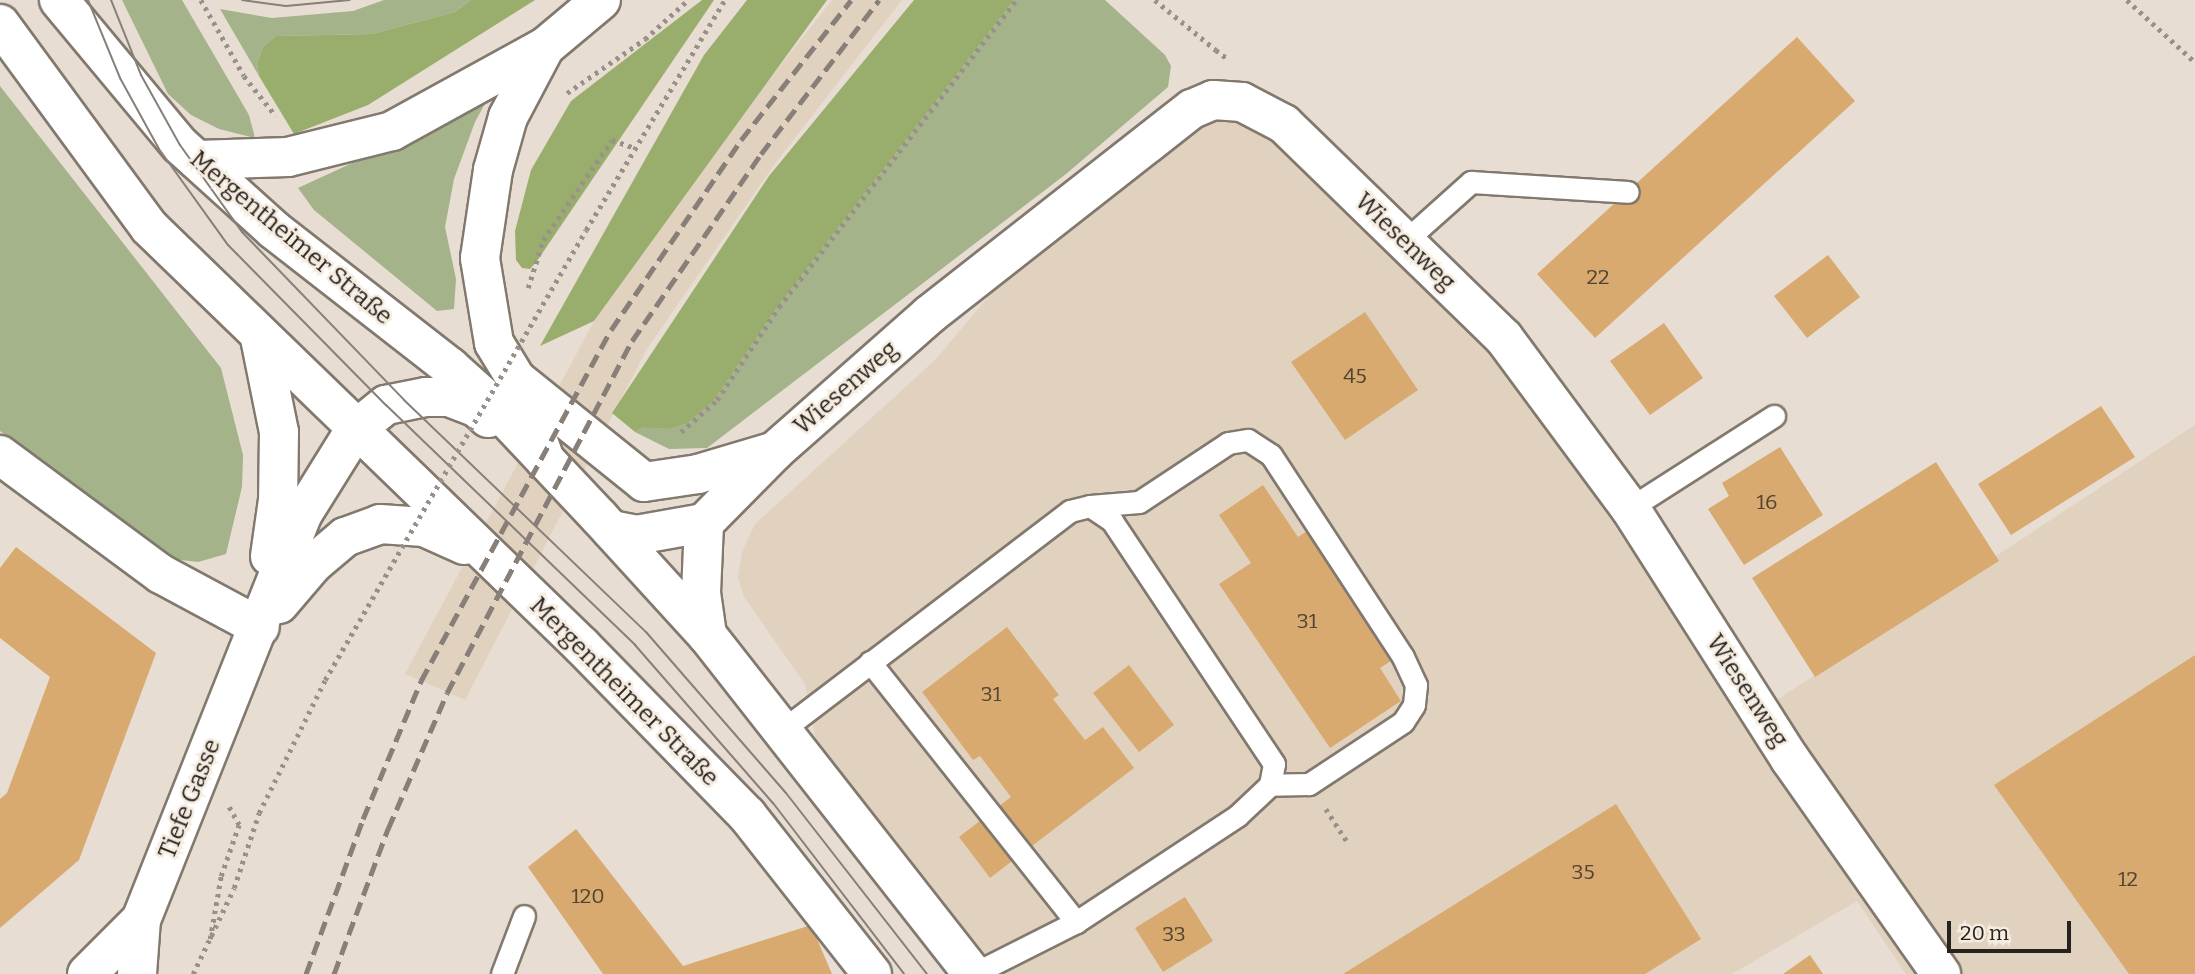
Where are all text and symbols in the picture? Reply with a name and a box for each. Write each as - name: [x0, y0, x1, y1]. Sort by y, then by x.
- street label: Mergentheimer Straße: [184, 145, 398, 331]
- street label: Wiesenweg: [1349, 187, 1461, 297]
- house number: 22: [1587, 264, 1609, 290]
- street label: Wiesenweg: [788, 335, 904, 441]
- house number: 45: [1343, 363, 1367, 389]
- house number: 16: [1757, 489, 1777, 515]
- street label: Mergentheimer Straße: [524, 592, 724, 792]
- house number: 31: [1297, 608, 1317, 634]
- street label: Wiesenweg: [1700, 629, 1794, 753]
- house number: 31: [981, 681, 1001, 707]
- street label: Tiefe Gasse: [153, 735, 227, 863]
- house number: 35: [1571, 859, 1595, 885]
- house number: 12: [2118, 866, 2138, 892]
- house number: 120: [571, 883, 605, 909]
- scale bar: [1950, 908, 2074, 952]
- text: 20 m: [1960, 920, 2009, 946]
- house number: 33: [1162, 921, 1186, 947]

